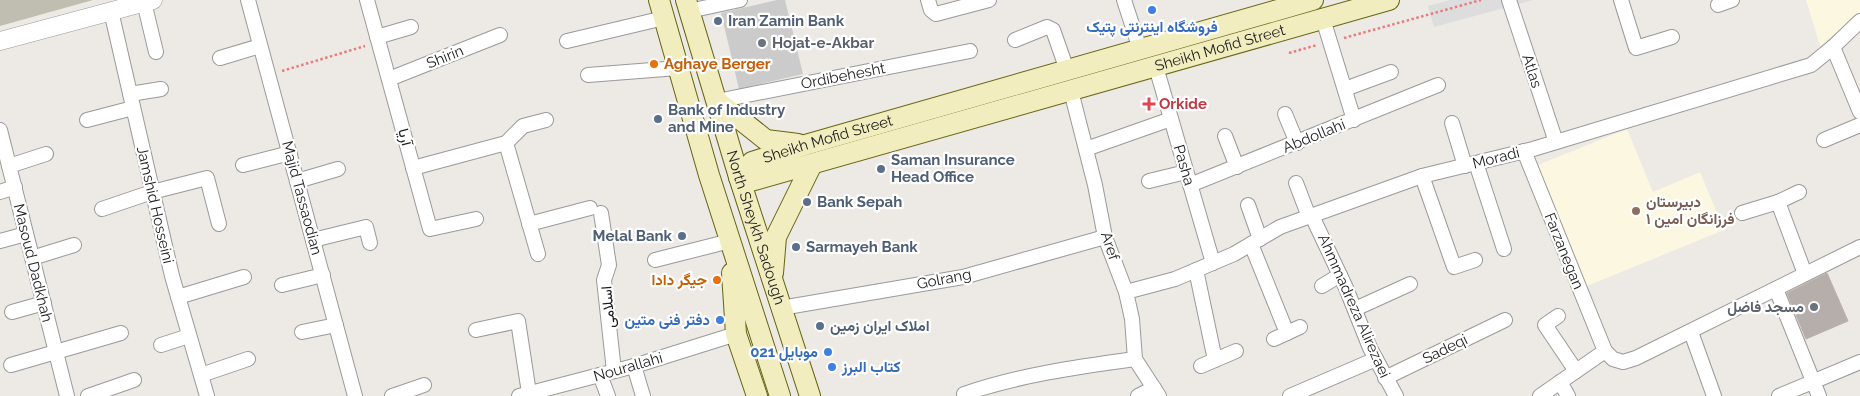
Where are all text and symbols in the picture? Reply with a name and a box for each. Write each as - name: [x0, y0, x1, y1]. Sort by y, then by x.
- marker: فروشگاه اینترنتی پتیک: [1146, 4, 1158, 16]
- place label: Iran Zamin Bank: [728, 12, 845, 30]
- marker: Iran Zamin Bank: [712, 15, 724, 27]
- place label: فروشگاه اینترنتی پتیک: [1086, 18, 1218, 37]
- street label: Sheikh Mofid Street: [1153, 21, 1287, 75]
- place label: Hojat-e-Akbar: [772, 34, 874, 52]
- marker: Hojat-e-Akbar: [756, 37, 768, 49]
- street label: Shirin: [424, 41, 466, 73]
- street label: Atlas: [1518, 52, 1546, 90]
- place label: Aghaye Berger: [664, 55, 771, 73]
- marker: Aghaye Berger: [648, 58, 660, 70]
- street label: Ordibehesht: [799, 59, 887, 93]
- place label: Orkide: [1159, 95, 1207, 113]
- marker: Orkide: [1143, 98, 1155, 110]
- place label: Bank of Industry and Mine: [668, 101, 786, 136]
- street label: Sheikh Mofid Street: [760, 111, 895, 167]
- marker: Bank of Industry and Mine: [652, 113, 664, 125]
- street label: Abdollahi: [1280, 115, 1348, 157]
- street label: آریا: [394, 126, 416, 149]
- street label: Majid Tassaodian: [278, 139, 326, 257]
- street label: Pasha: [1170, 143, 1198, 187]
- street label: Moradi: [1471, 143, 1521, 173]
- street label: Jamshid Hosseini: [133, 145, 177, 265]
- street label: North Sheykh Sadough: [723, 148, 789, 307]
- place label: Saman Insurance Head Office: [891, 151, 1015, 186]
- marker: Saman Insurance Head Office: [875, 163, 887, 175]
- place label: Bank Sepah: [817, 193, 902, 211]
- place label: دبیرستان فرزانگان امین ۱: [1646, 193, 1734, 228]
- marker: Bank Sepah: [801, 196, 813, 208]
- street label: Masoud Dadkhah: [10, 202, 56, 324]
- marker: دبیرستان فرزانگان امین ۱: [1630, 205, 1642, 217]
- street label: Farzanegan: [1541, 210, 1587, 292]
- place label: Melal Bank: [593, 227, 673, 245]
- marker: Melal Bank: [676, 230, 688, 242]
- street label: Aref: [1097, 230, 1123, 263]
- street label: Ahmmadreza Alirezaei: [1314, 231, 1394, 381]
- place label: Sarmayeh Bank: [806, 238, 918, 256]
- marker: Sarmayeh Bank: [790, 241, 802, 253]
- street label: Golrang: [915, 265, 973, 293]
- place label: جیگر دادا: [651, 271, 707, 289]
- marker: جیگر دادا: [711, 274, 723, 286]
- street label: اسلامی: [597, 285, 620, 329]
- place label: مسجد فاضل: [1727, 298, 1804, 316]
- marker: مسجد فاضل: [1808, 301, 1820, 313]
- place label: دفتر فنی متین: [625, 311, 710, 329]
- marker: دفتر فنی متین: [714, 314, 726, 326]
- place label: املاک ایران زمین: [830, 317, 930, 335]
- marker: املاک ایران زمین: [814, 320, 826, 332]
- street label: Sadeqi: [1420, 330, 1470, 368]
- place label: موبایل 021: [750, 343, 818, 361]
- marker: موبایل 021: [822, 346, 834, 358]
- street label: Nourallahi: [591, 349, 665, 385]
- place label: کتاب البرز: [841, 358, 901, 376]
- marker: کتاب البرز: [826, 361, 838, 373]

